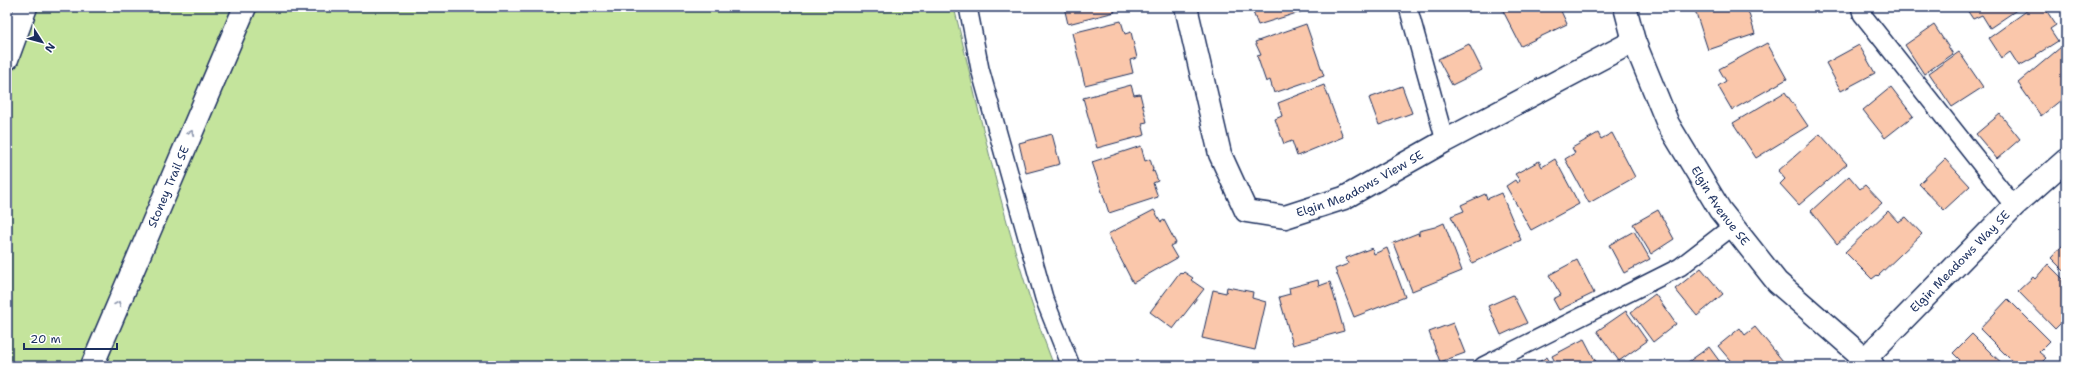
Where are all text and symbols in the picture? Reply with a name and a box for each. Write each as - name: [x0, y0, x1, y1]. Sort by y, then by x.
- north arrow: [22, 22, 62, 62]
- text: N: [41, 40, 58, 56]
- one-way arrow: [186, 130, 194, 138]
- street label: Stoney Trail SE: [144, 143, 193, 230]
- street label: Elgin Meadows View SE: [1294, 147, 1426, 221]
- street label: Elgin Avenue SE: [1687, 163, 1753, 249]
- street label: Elgin Meadows Way SE: [1907, 207, 2013, 316]
- one-way arrow: [114, 301, 122, 308]
- scale bar: [24, 325, 117, 351]
- text: 20 m: [30, 331, 61, 347]

